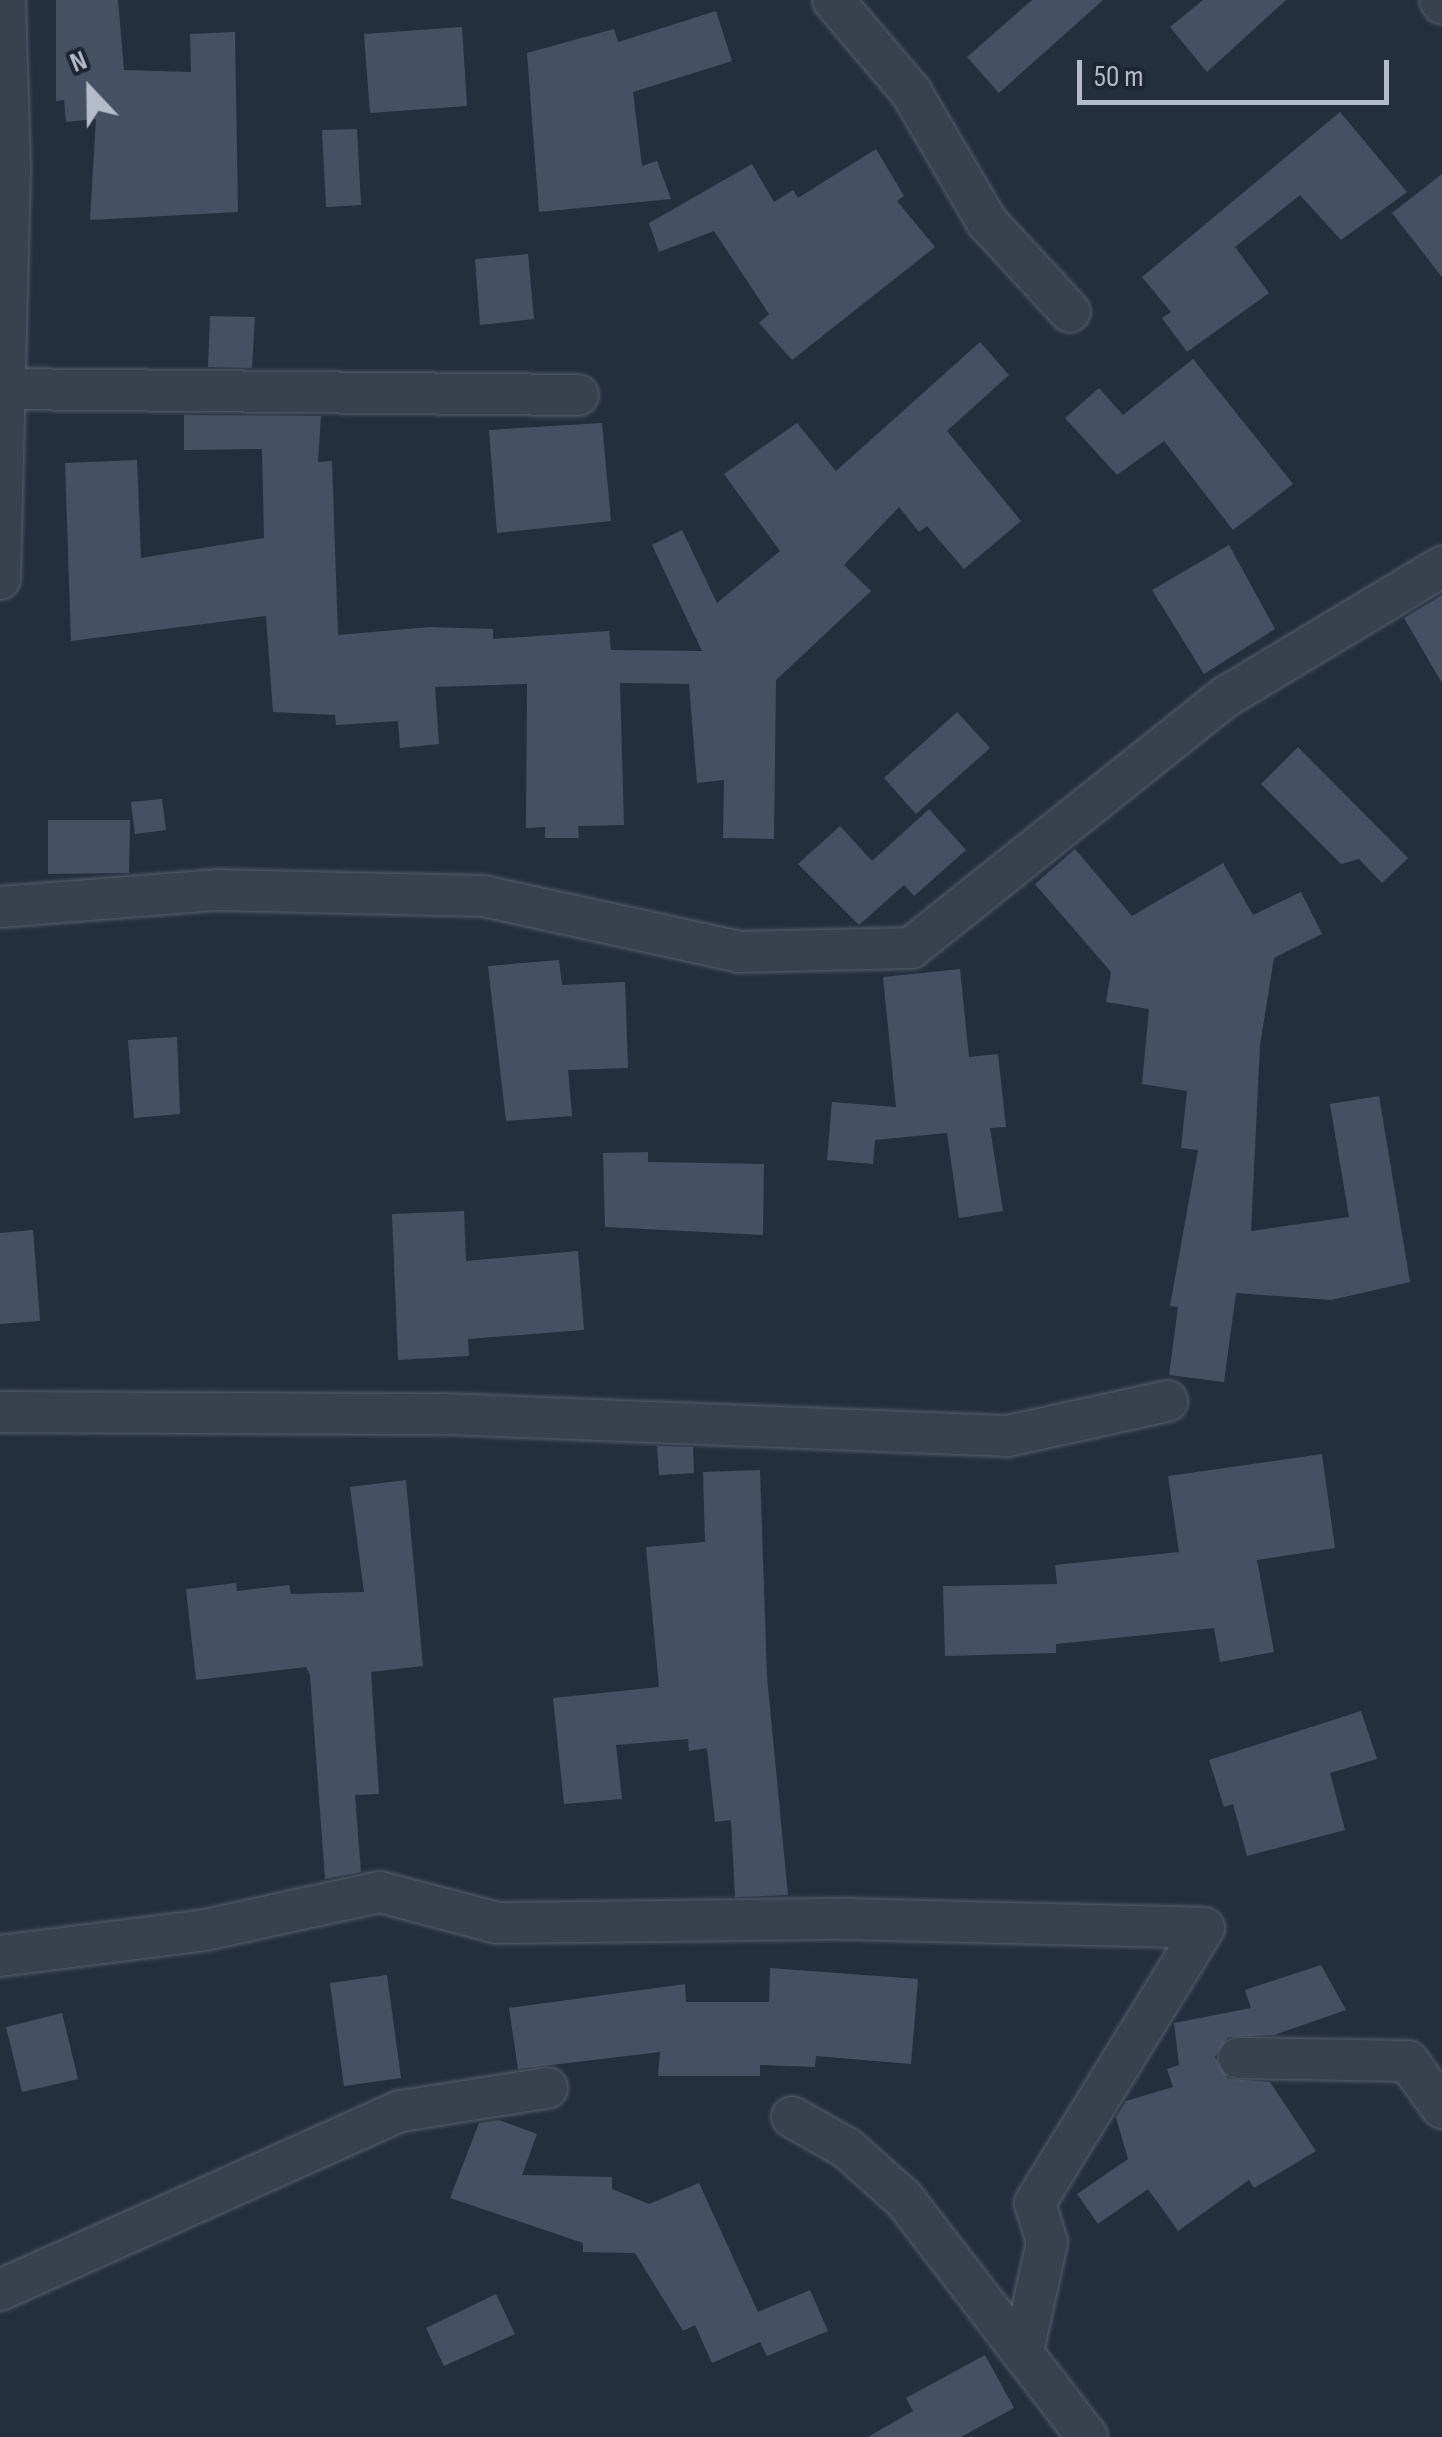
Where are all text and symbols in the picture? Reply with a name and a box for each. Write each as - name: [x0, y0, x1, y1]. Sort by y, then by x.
- north arrow: [40, 40, 140, 140]
- scale bar: [1082, 40, 1394, 102]
- text: N: [65, 44, 92, 80]
- text: 50 m: [1094, 59, 1143, 95]

